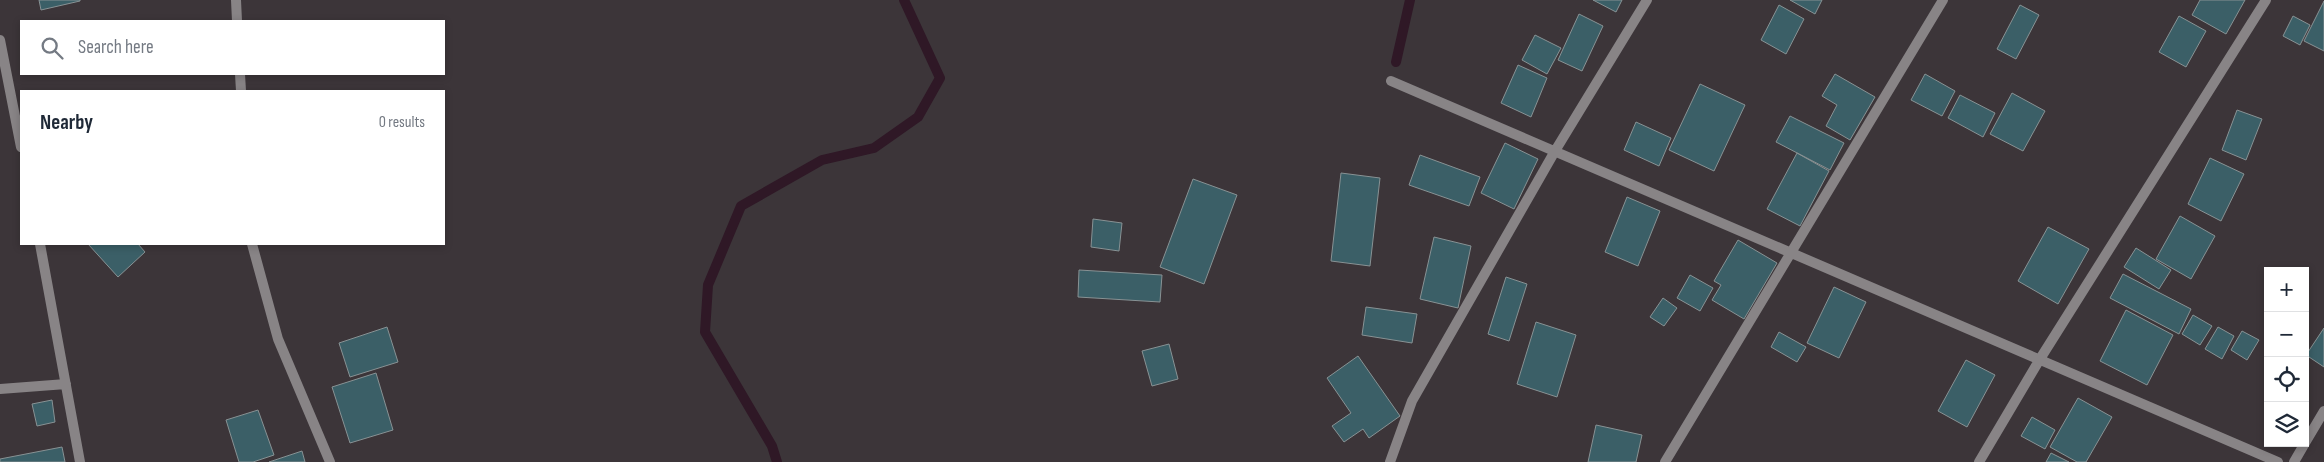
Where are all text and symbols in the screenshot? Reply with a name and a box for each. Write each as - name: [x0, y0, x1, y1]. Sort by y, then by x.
- search box: [20, 20, 445, 75]
- icon: search: [38, 34, 66, 62]
- text: Search here: [78, 36, 154, 59]
- text: Nearby: [40, 110, 93, 135]
- text: 0 results: [379, 113, 425, 132]
- map controls: [2264, 267, 2309, 447]
- button: +: [2264, 267, 2309, 312]
- button: −: [2264, 312, 2309, 357]
- button: locate: [2264, 357, 2309, 402]
- button: layers: [2264, 402, 2309, 447]

